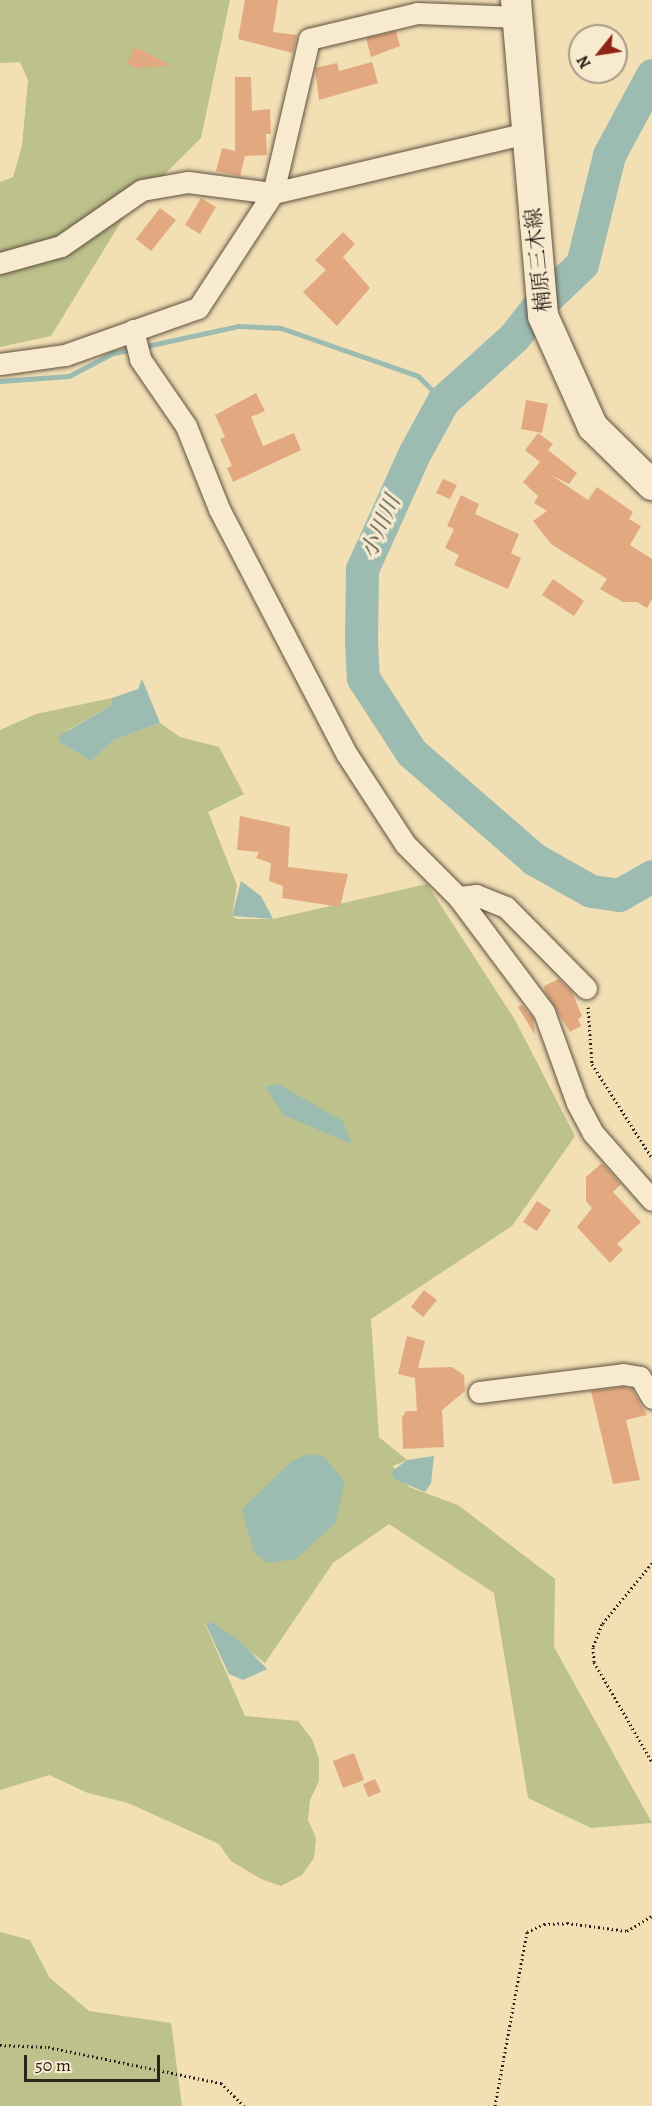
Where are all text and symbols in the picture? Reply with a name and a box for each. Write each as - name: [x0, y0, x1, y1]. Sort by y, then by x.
- north arrow: [568, 24, 628, 84]
- text: N: [572, 51, 597, 73]
- street label: 楠原三木線: [520, 206, 556, 314]
- water label: 小川川: [356, 491, 406, 563]
- scale bar: [27, 2043, 164, 2081]
- text: 50 m: [35, 2053, 71, 2077]

